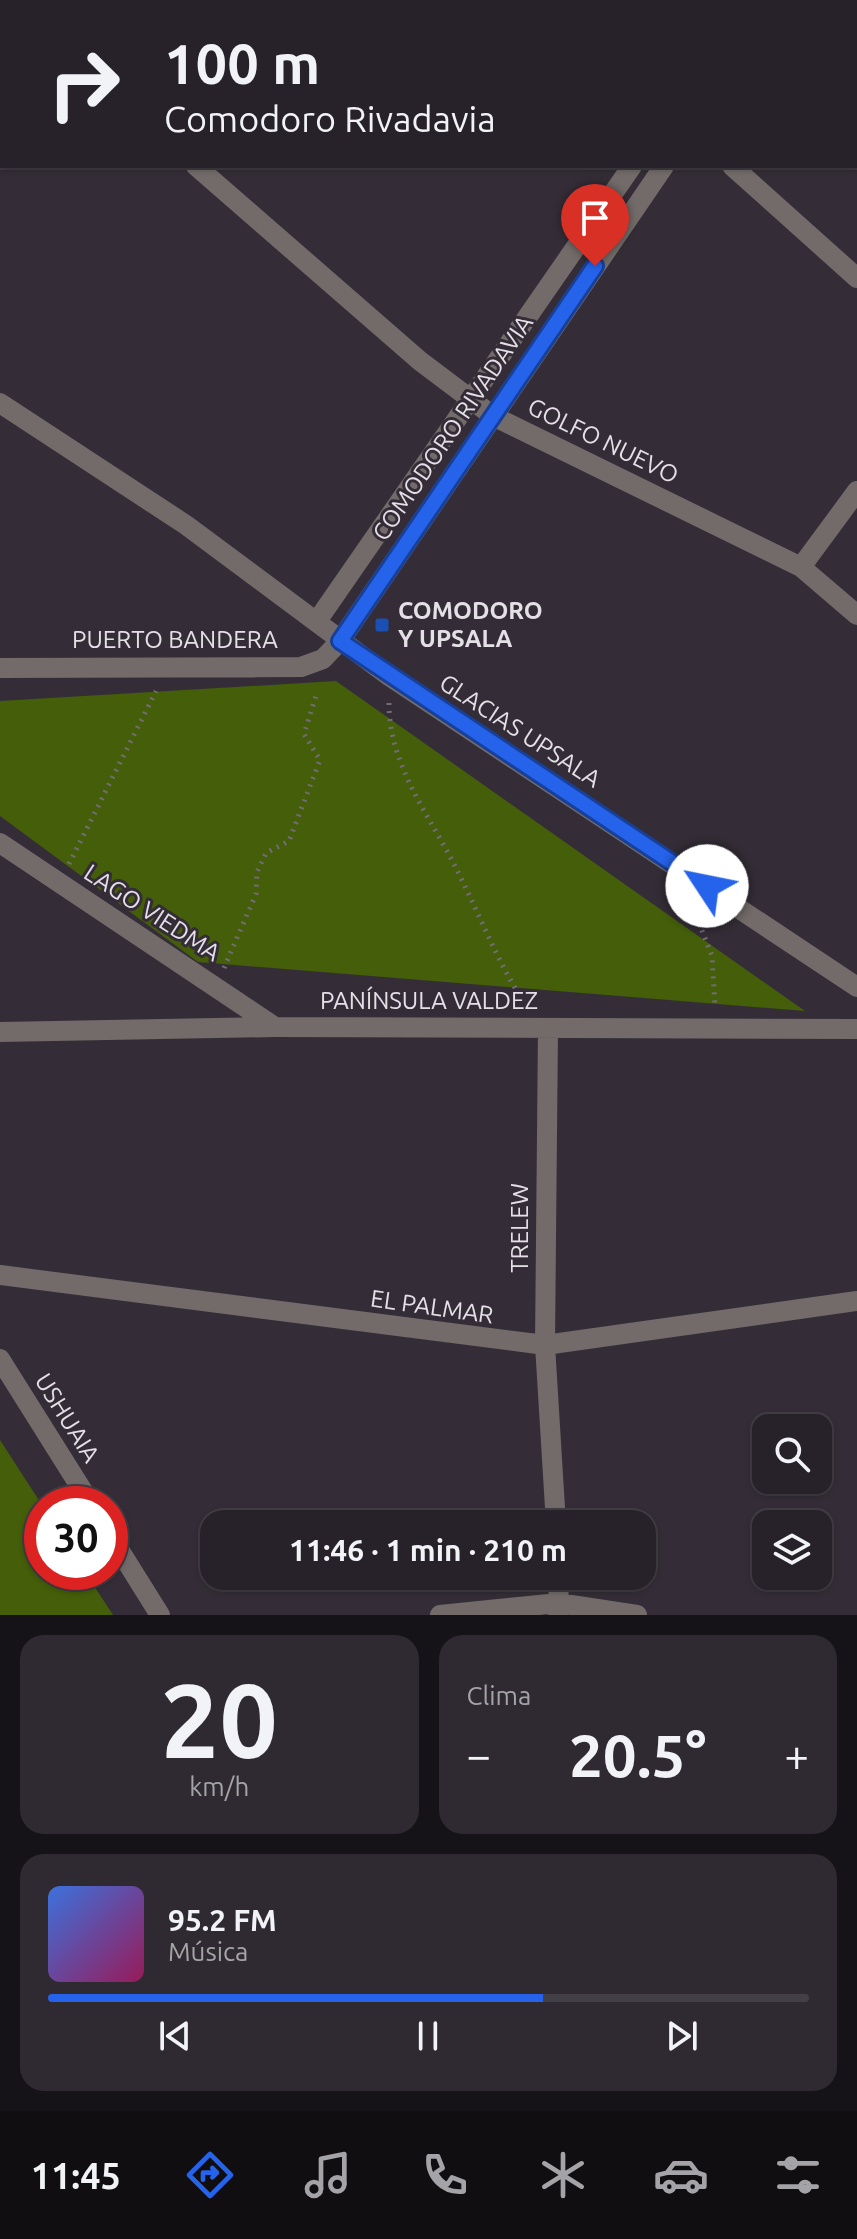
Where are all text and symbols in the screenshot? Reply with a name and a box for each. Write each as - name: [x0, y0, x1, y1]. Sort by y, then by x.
- icon: right: [32, 32, 136, 136]
- text: 100 m: [164, 32, 320, 95]
- text: Comodoro Rivadavia: [164, 98, 496, 139]
- pin: [561, 184, 629, 266]
- icon: arrive: [573, 196, 617, 240]
- street label: COMODORO RIVADAVIA: [367, 310, 538, 545]
- street label: GOLFO NUEVO: [524, 392, 683, 489]
- place label: COMODORO Y UPSALA: [398, 597, 543, 652]
- marker: COMODORO Y UPSALA: [373, 616, 391, 634]
- street label: PUERTO BANDERA: [72, 626, 278, 653]
- street label: GLACIAS UPSALA: [435, 668, 606, 793]
- position arrow: [665, 844, 749, 928]
- street label: LAGO VIEDMA: [79, 859, 226, 967]
- street label: PANÍNSULA VALDEZ: [320, 986, 538, 1014]
- street label: TRELEW: [506, 1183, 533, 1273]
- street label: EL PALMAR: [369, 1285, 495, 1328]
- street label: USHUAIA: [30, 1368, 105, 1467]
- map controls: [752, 1414, 832, 1590]
- button: search: [752, 1414, 832, 1494]
- speed limit sign: 30: [24, 1486, 128, 1590]
- button: layers: [752, 1510, 832, 1590]
- text: 11:46 · 1 min · 210 m: [289, 1533, 567, 1567]
- text: 20: [161, 1661, 278, 1778]
- text: Clima: [467, 1681, 531, 1710]
- text: 20.5°: [569, 1721, 706, 1788]
- text: −: [467, 1730, 491, 1779]
- text: +: [784, 1730, 809, 1779]
- text: km/h: [189, 1772, 249, 1801]
- text: 95.2 FM: [168, 1903, 277, 1937]
- text: Música: [168, 1937, 248, 1966]
- icon: previous: [153, 2014, 197, 2058]
- icon: pause: [406, 2014, 450, 2058]
- icon: next: [660, 2014, 704, 2058]
- icon: directions: [182, 2147, 238, 2203]
- icon: music: [300, 2147, 356, 2203]
- icon: phone: [417, 2147, 473, 2203]
- icon: climate: [535, 2147, 591, 2203]
- icon: car: [653, 2147, 709, 2203]
- icon: filters: [770, 2147, 826, 2203]
- text: 11:45: [31, 2155, 121, 2196]

